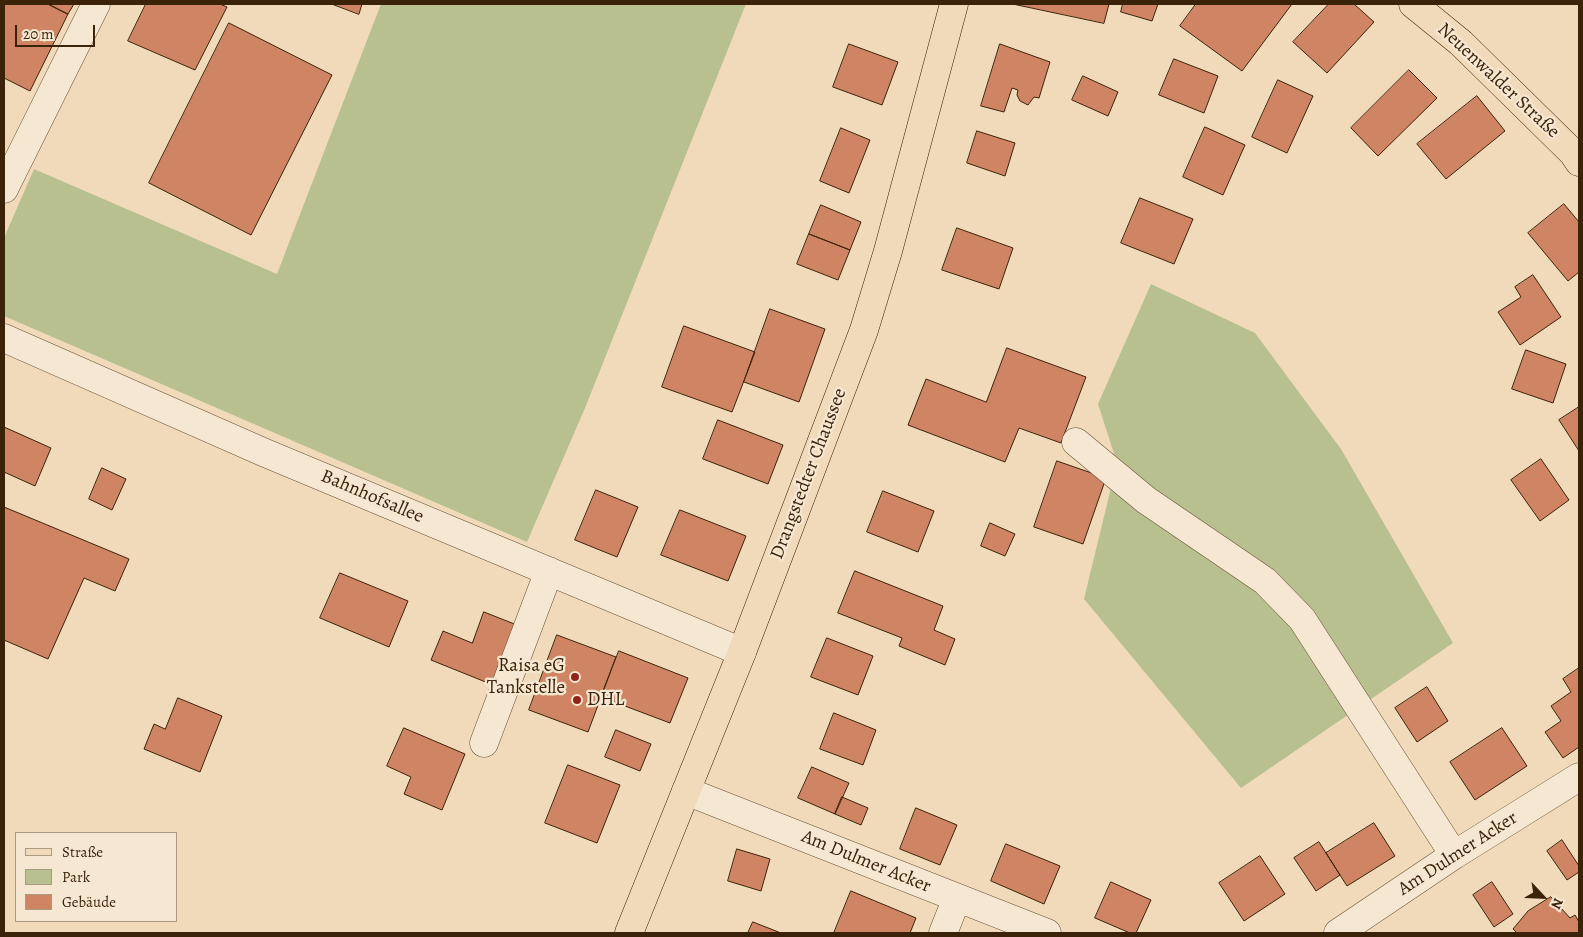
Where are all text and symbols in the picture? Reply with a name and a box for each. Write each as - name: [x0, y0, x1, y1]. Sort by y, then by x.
- scale bar: [18, 15, 98, 47]
- street label: Neuenwalder Straße: [1432, 18, 1564, 144]
- text: 20 m: [23, 24, 54, 44]
- street label: Drangstedter Chaussee: [766, 385, 852, 563]
- street label: Bahnhofsallee: [317, 465, 427, 529]
- place label: Raisa eG Tankstelle: [487, 655, 565, 699]
- marker: Raisa eG Tankstelle: [569, 671, 581, 683]
- place label: DHL: [587, 689, 624, 711]
- marker: DHL: [571, 694, 583, 706]
- street label: Am Dulmer Acker: [1394, 807, 1522, 901]
- street label: Am Dulmer Acker: [798, 826, 934, 898]
- legend: [15, 832, 178, 922]
- text: Straße: [62, 842, 103, 862]
- text: Park: [62, 867, 90, 887]
- north arrow: [1518, 872, 1568, 922]
- text: Gebäude: [62, 892, 116, 912]
- text: N: [1546, 895, 1568, 912]

